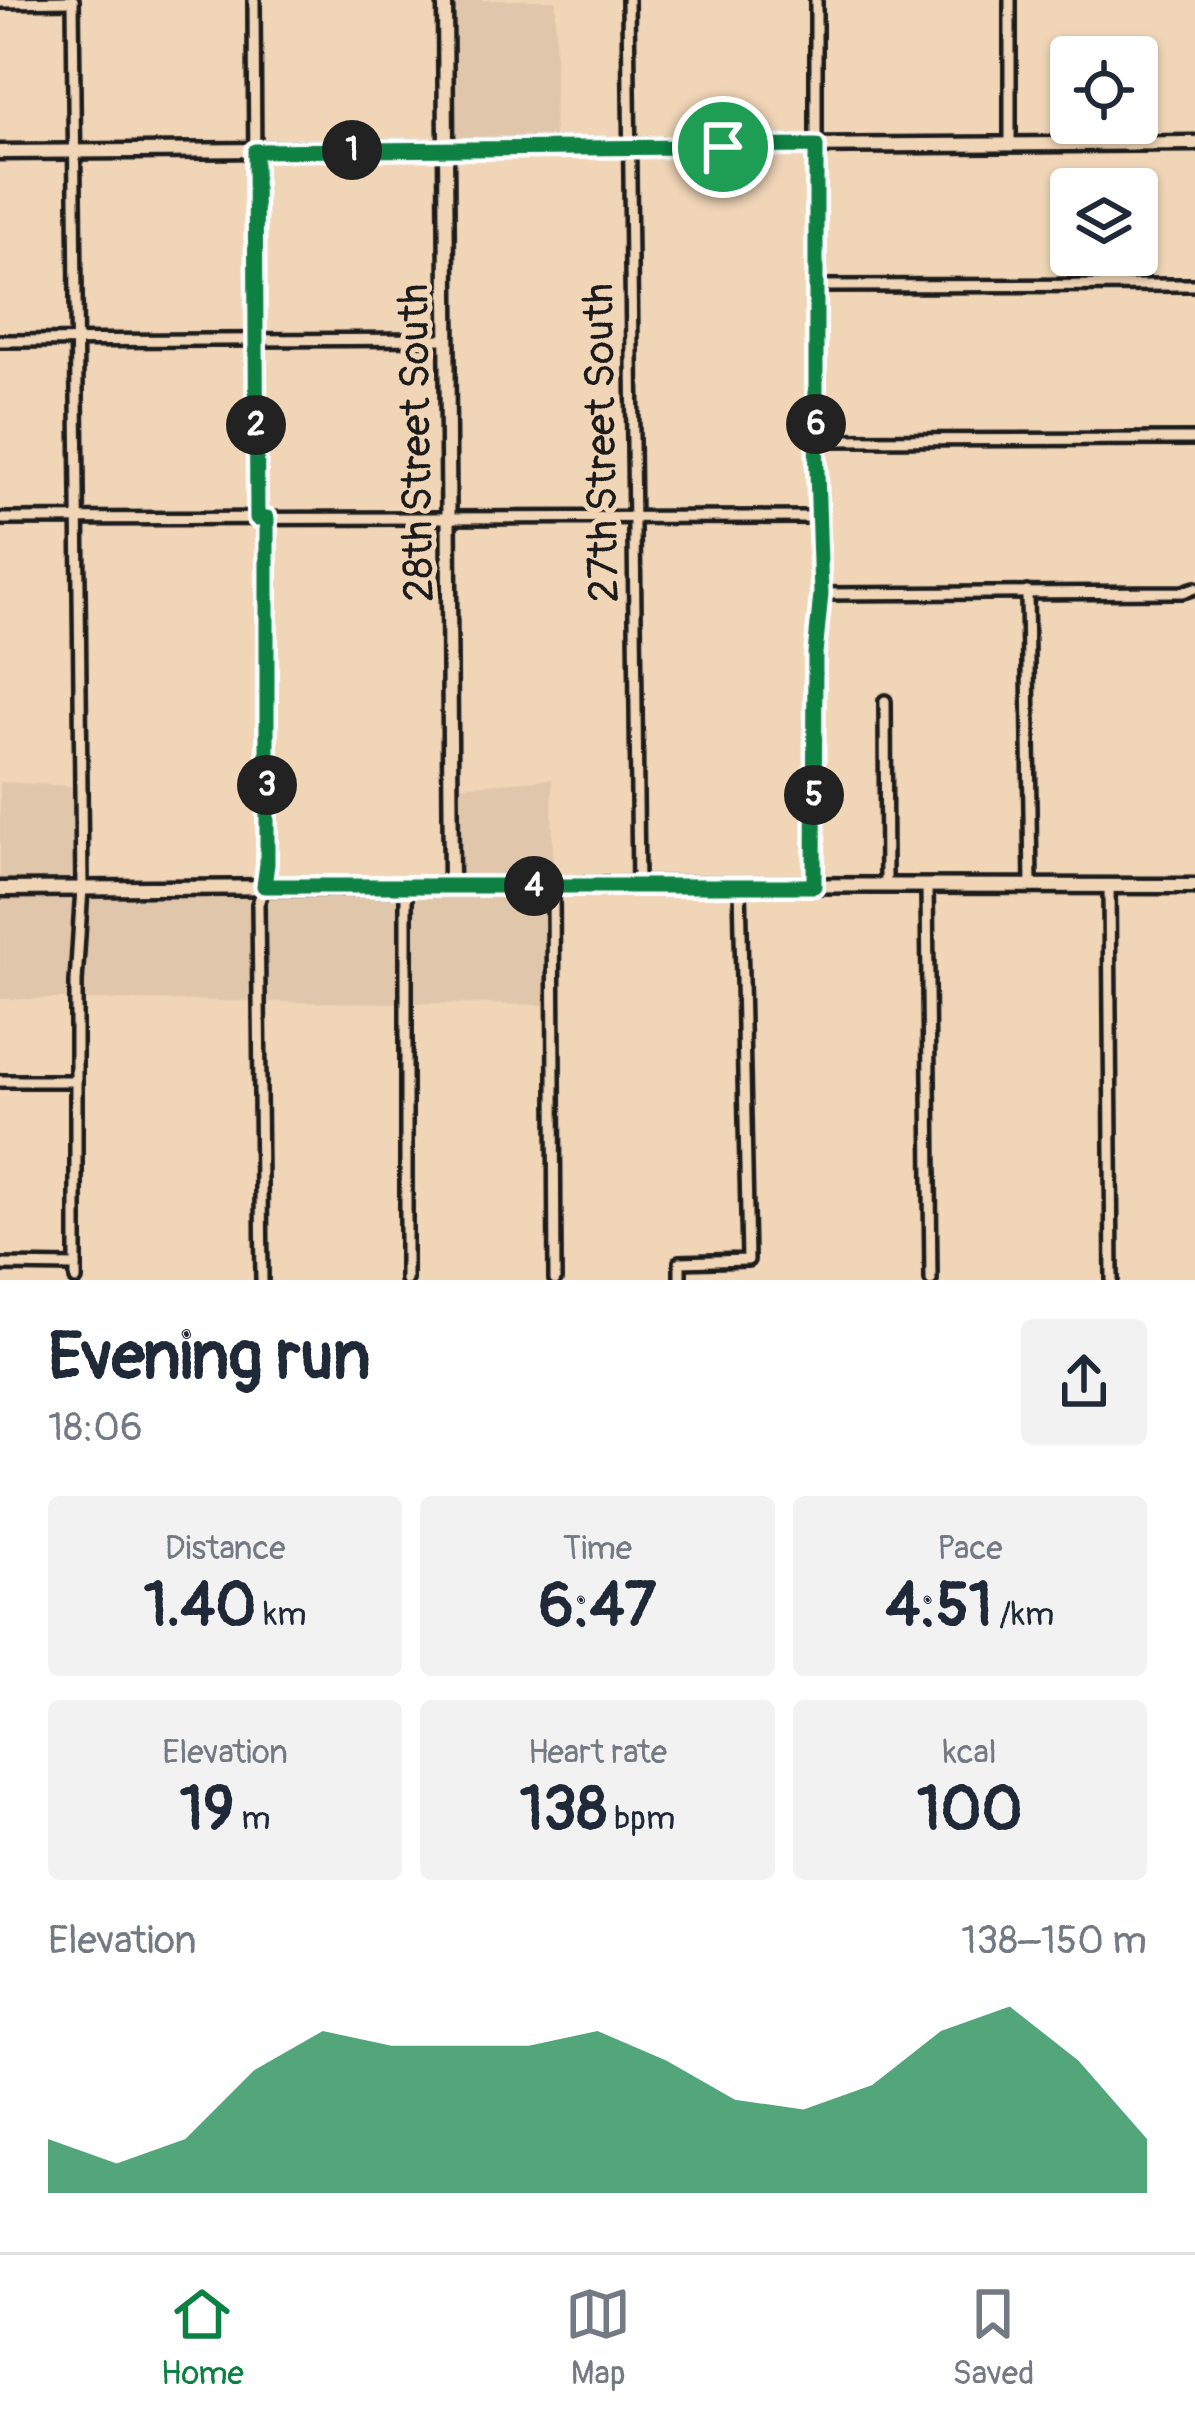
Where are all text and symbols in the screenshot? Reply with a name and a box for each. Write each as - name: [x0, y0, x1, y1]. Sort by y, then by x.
- map controls: [1050, 36, 1158, 276]
- button: locate: [1050, 36, 1158, 144]
- pin: [672, 96, 774, 198]
- icon: arrive: [690, 114, 756, 180]
- pin: 1: [322, 120, 382, 180]
- text: 1: [346, 129, 358, 170]
- button: layers: [1050, 168, 1158, 276]
- street label: 28th Street South: [388, 283, 446, 602]
- street label: 27th Street South: [573, 283, 631, 603]
- pin: 6: [786, 394, 846, 454]
- pin: 2: [226, 395, 286, 455]
- text: 6: [806, 403, 826, 444]
- text: 2: [247, 404, 265, 445]
- pin: 3: [237, 755, 297, 815]
- text: 3: [258, 764, 276, 805]
- pin: 5: [784, 765, 844, 825]
- text: 5: [805, 774, 823, 815]
- pin: 4: [504, 856, 564, 916]
- text: 4: [524, 865, 544, 906]
- text: Evening run: [48, 1316, 371, 1399]
- button: share: [1021, 1319, 1147, 1445]
- text: 18:06: [48, 1403, 143, 1452]
- text: Distance: [165, 1528, 286, 1569]
- text: Time: [563, 1528, 632, 1569]
- text: Pace: [937, 1528, 1002, 1569]
- text: 1.40: [144, 1569, 256, 1644]
- text: 6:47: [539, 1569, 656, 1644]
- text: 4:51: [885, 1569, 992, 1644]
- text: km: [256, 1594, 306, 1635]
- text: /km: [992, 1594, 1054, 1635]
- text: Elevation: [162, 1732, 288, 1773]
- text: Heart rate: [528, 1732, 667, 1773]
- text: kcal: [943, 1732, 997, 1773]
- text: 19: [180, 1773, 234, 1848]
- text: 138: [520, 1773, 607, 1848]
- text: 100: [917, 1773, 1023, 1848]
- text: m: [234, 1798, 271, 1839]
- text: bpm: [607, 1798, 675, 1839]
- text: Elevation: [48, 1916, 197, 1965]
- text: 138–150 m: [961, 1916, 1147, 1965]
- tab: Home: [161, 2281, 244, 2394]
- tab: Map: [565, 2281, 631, 2394]
- tab: Saved: [952, 2281, 1034, 2394]

